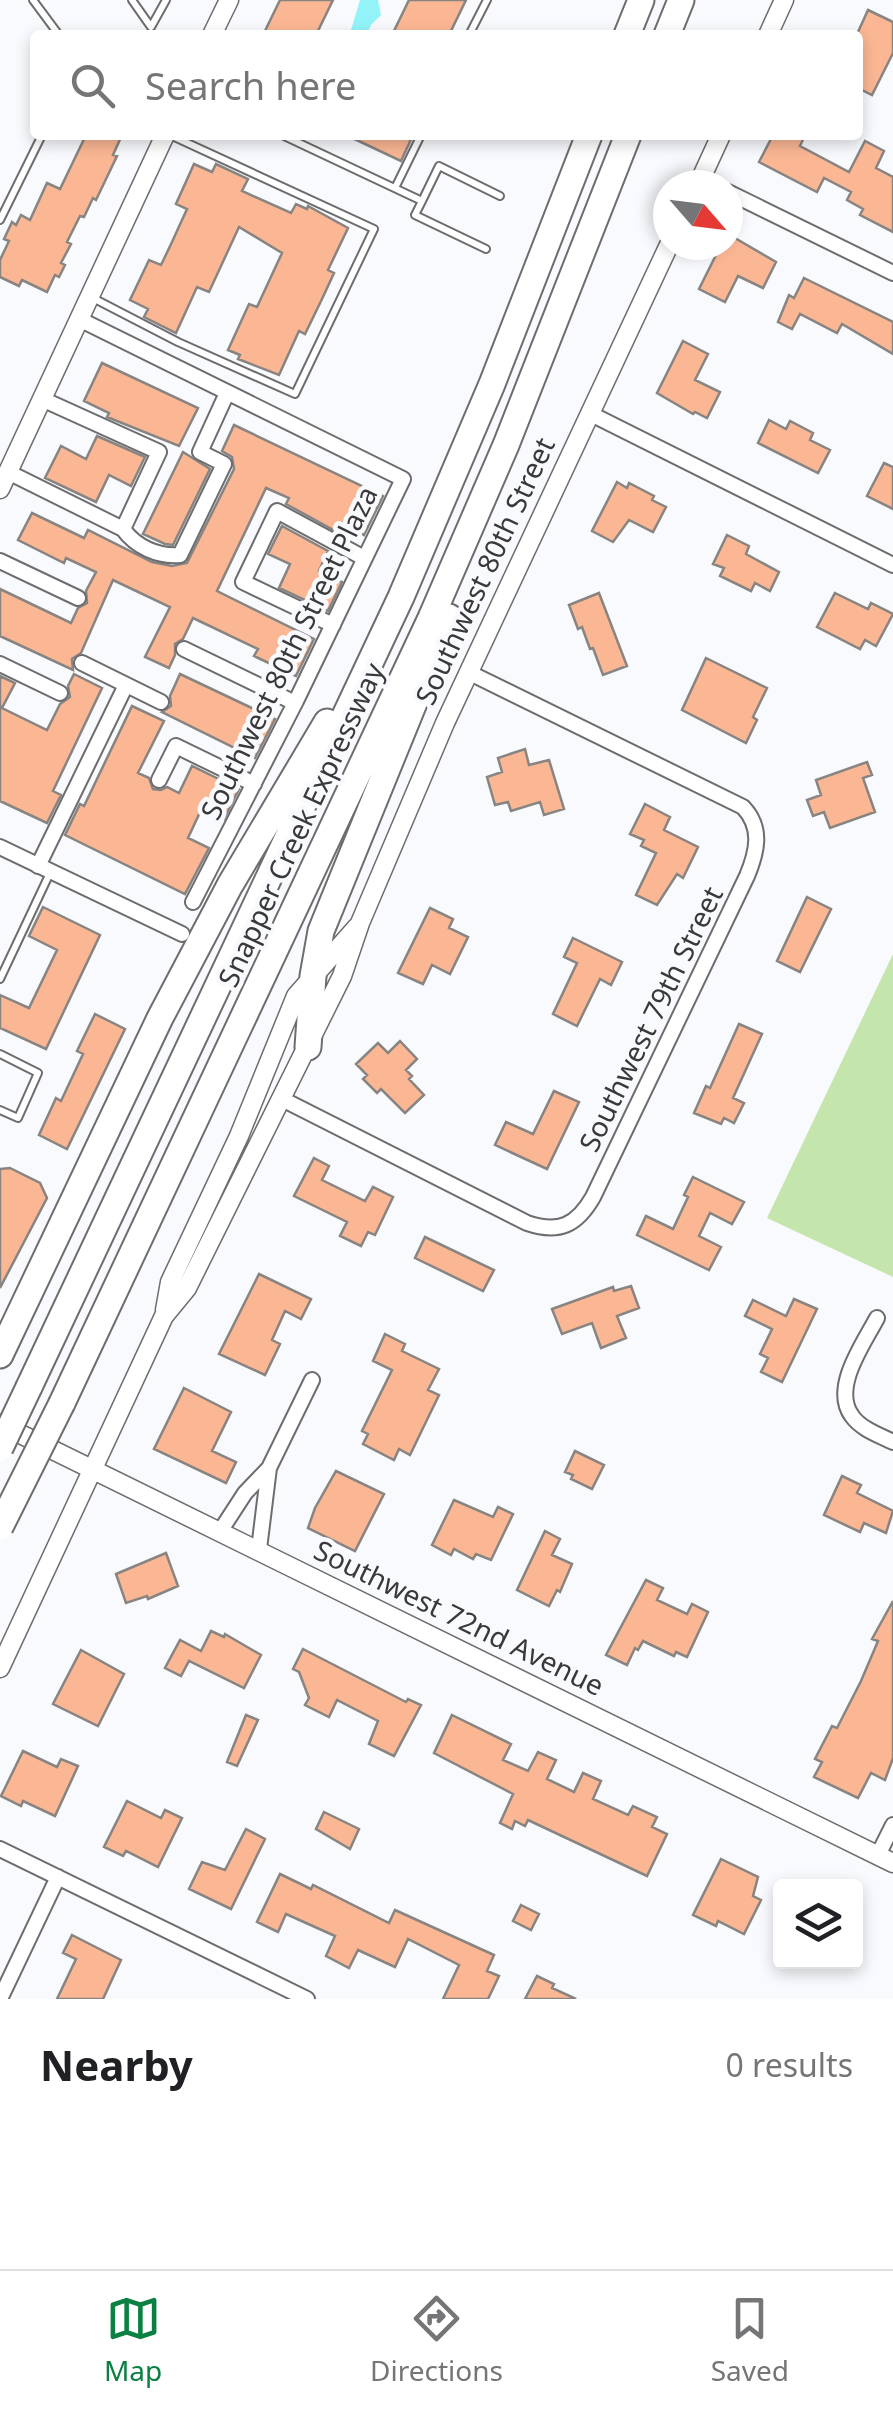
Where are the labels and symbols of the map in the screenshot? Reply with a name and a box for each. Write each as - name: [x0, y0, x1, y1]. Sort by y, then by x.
- north arrow: [653, 170, 743, 260]
- street label: Southwest 80th Street: [405, 431, 563, 710]
- street label: Southwest 80th Street Plaza: [191, 480, 386, 826]
- street label: Snapper Creek Expressway: [208, 656, 392, 993]
- street label: Southwest 79th Street: [569, 880, 731, 1157]
- street label: Southwest 72nd Avenue: [308, 1530, 611, 1704]

